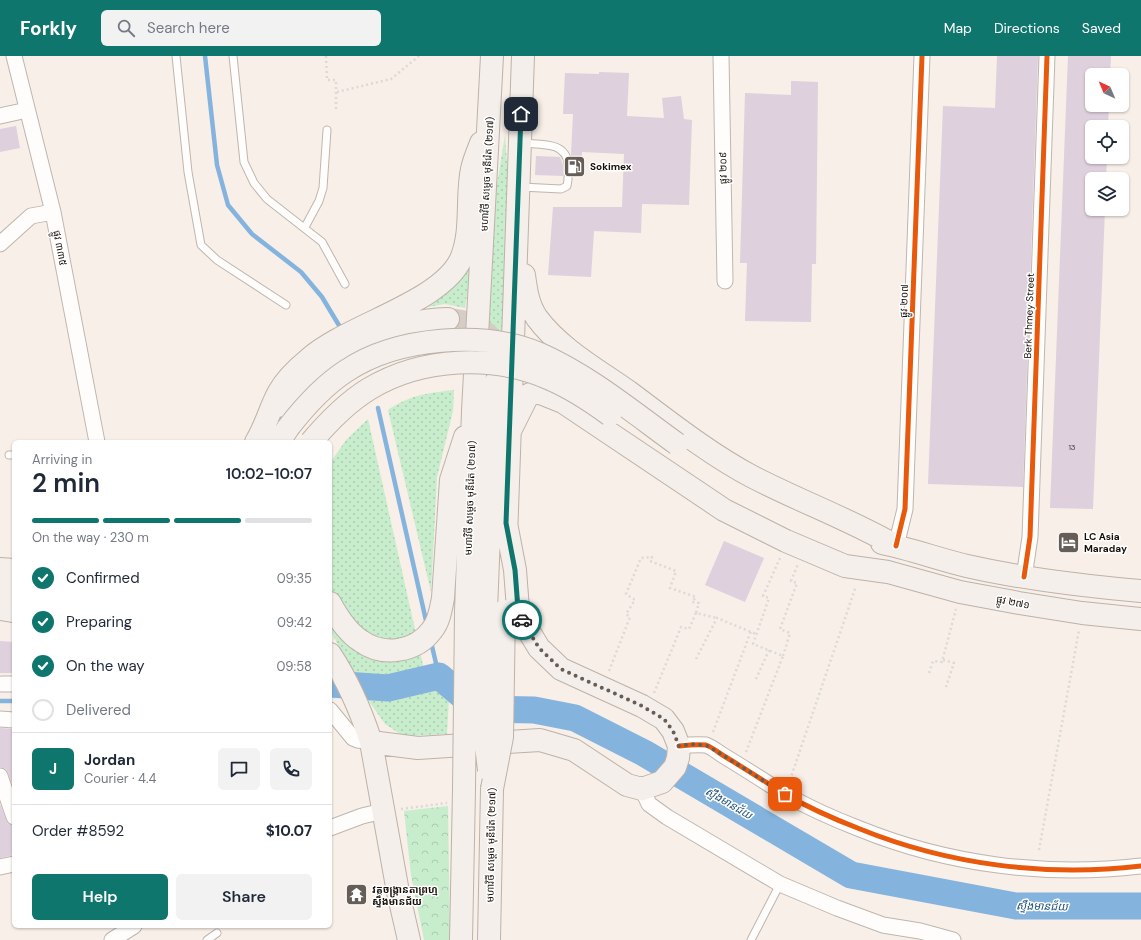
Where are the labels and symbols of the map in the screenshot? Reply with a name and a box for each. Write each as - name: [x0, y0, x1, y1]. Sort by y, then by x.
- north arrow: [1085, 68, 1129, 112]
- pin: [504, 97, 538, 131]
- street label: មហាវិថី សម្តេច មុនីរ៉េត (២១៧): [477, 116, 497, 232]
- street label: ផ្លូវ ២០៩: [716, 152, 733, 184]
- fuel station icon: Sokimex: [562, 153, 588, 179]
- place label: Sokimex: [590, 160, 632, 173]
- street label: ផ្លូវ ៣៣៥: [47, 229, 70, 267]
- street label: Berk Thmey Street: [1021, 273, 1037, 359]
- street label: ផ្លូវ ២០៧: [897, 284, 914, 318]
- street label: មហាវិថី សម្តេច មុនីរ៉េត (២១៧): [461, 440, 479, 556]
- house number: 13: [1068, 442, 1076, 452]
- hotel icon: LC Asia Maraday: [1056, 529, 1082, 555]
- place label: LC Asia Maraday: [1084, 530, 1127, 555]
- street label: ផ្លូវ ២៧១: [995, 592, 1031, 615]
- courier: [502, 600, 542, 640]
- pin: [768, 777, 802, 811]
- water label: ស្ទឹងមានជ័យ: [703, 784, 756, 823]
- street label: មហាវិថី សម្តេច មុនីរ៉េត (២១៧): [483, 787, 499, 902]
- temple icon: វត្តចង្ក្រានតាព្រហ្ម ស្ទឹងមានជ័យ: [344, 882, 370, 908]
- place label: វត្តចង្ក្រានតាព្រហ្ម ស្ទឹងមានជ័យ: [372, 883, 438, 908]
- water label: ស្ទឹងមានជ័យ: [1016, 899, 1070, 914]

